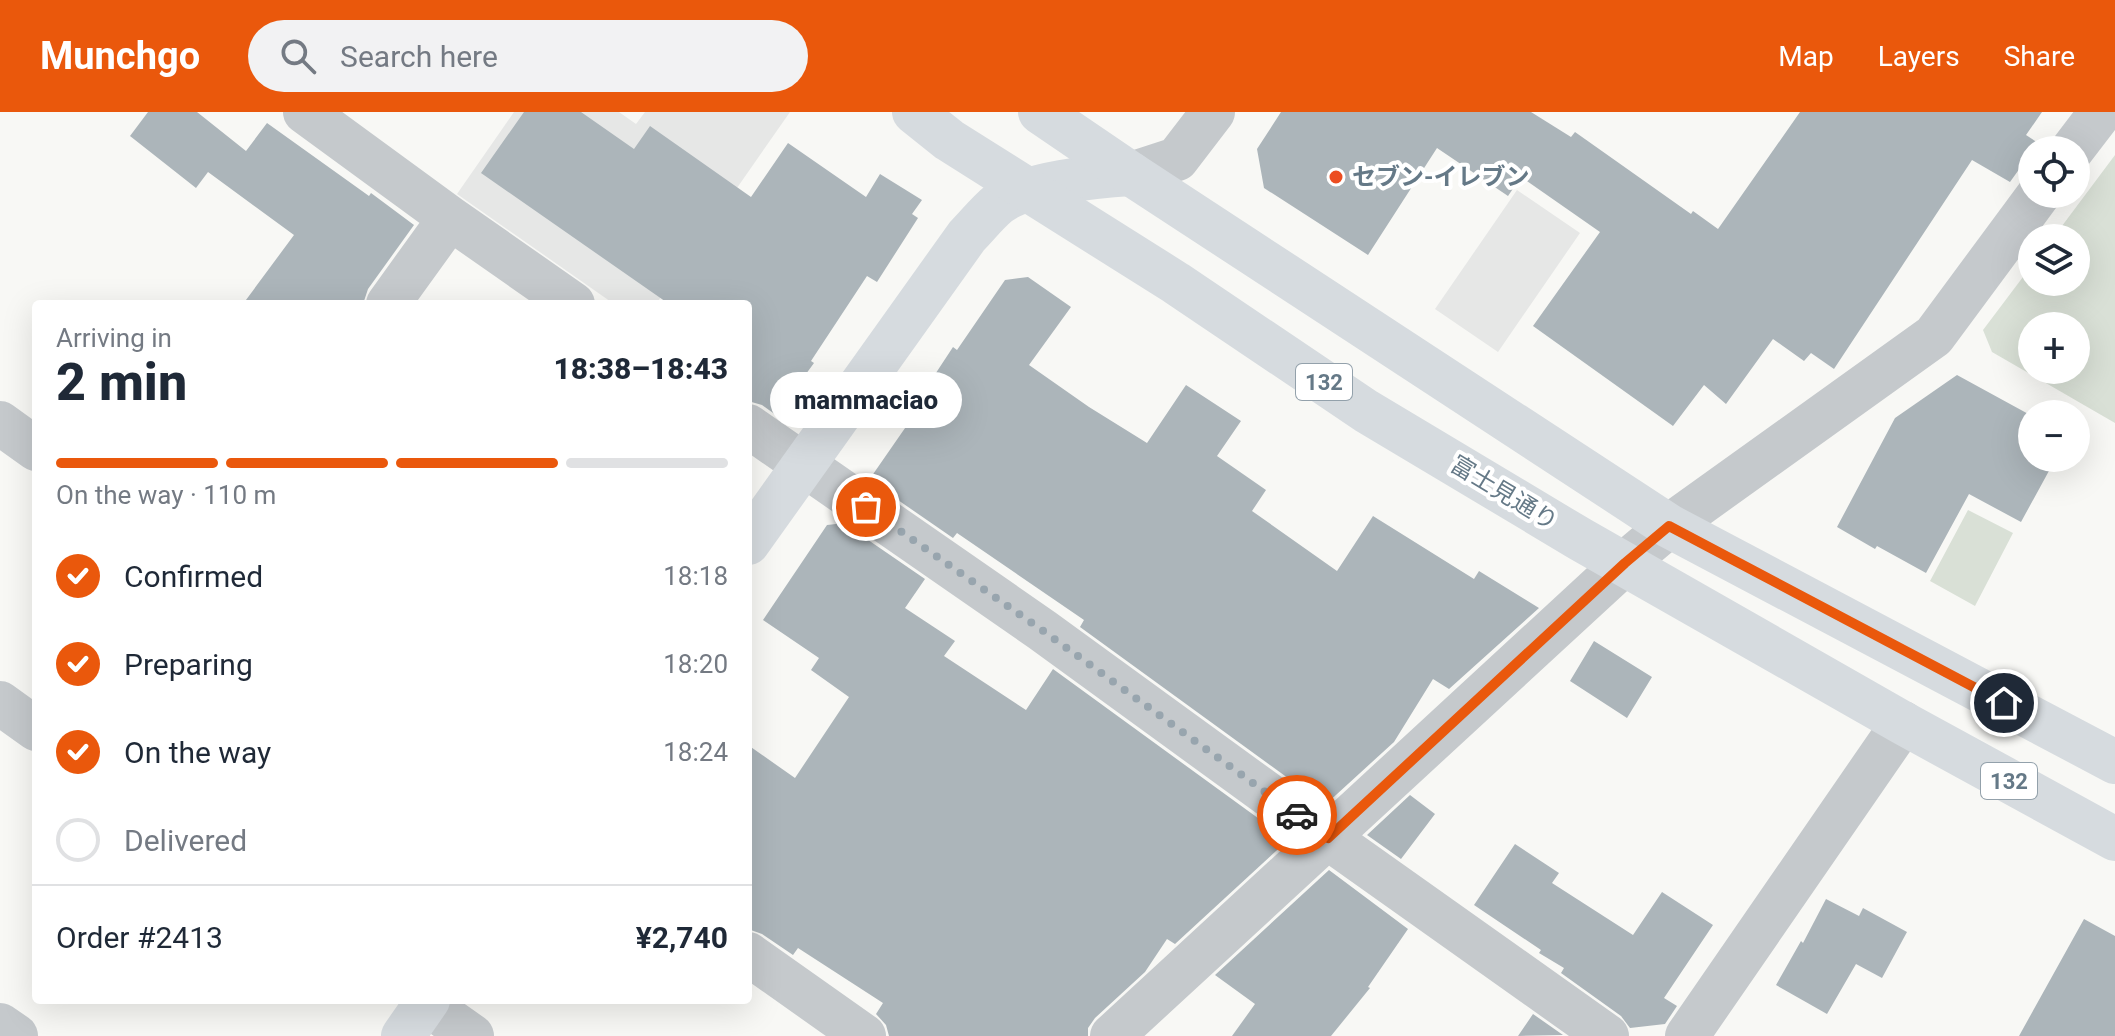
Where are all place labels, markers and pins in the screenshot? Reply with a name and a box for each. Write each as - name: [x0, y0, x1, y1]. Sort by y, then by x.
- place label: セブン-イレブン: [1352, 163, 1529, 191]
- marker: セブン-イレブン: [1327, 168, 1345, 186]
- callout: mammaciao: [770, 371, 962, 427]
- pin: [832, 473, 900, 541]
- pin: [1970, 669, 2038, 737]

